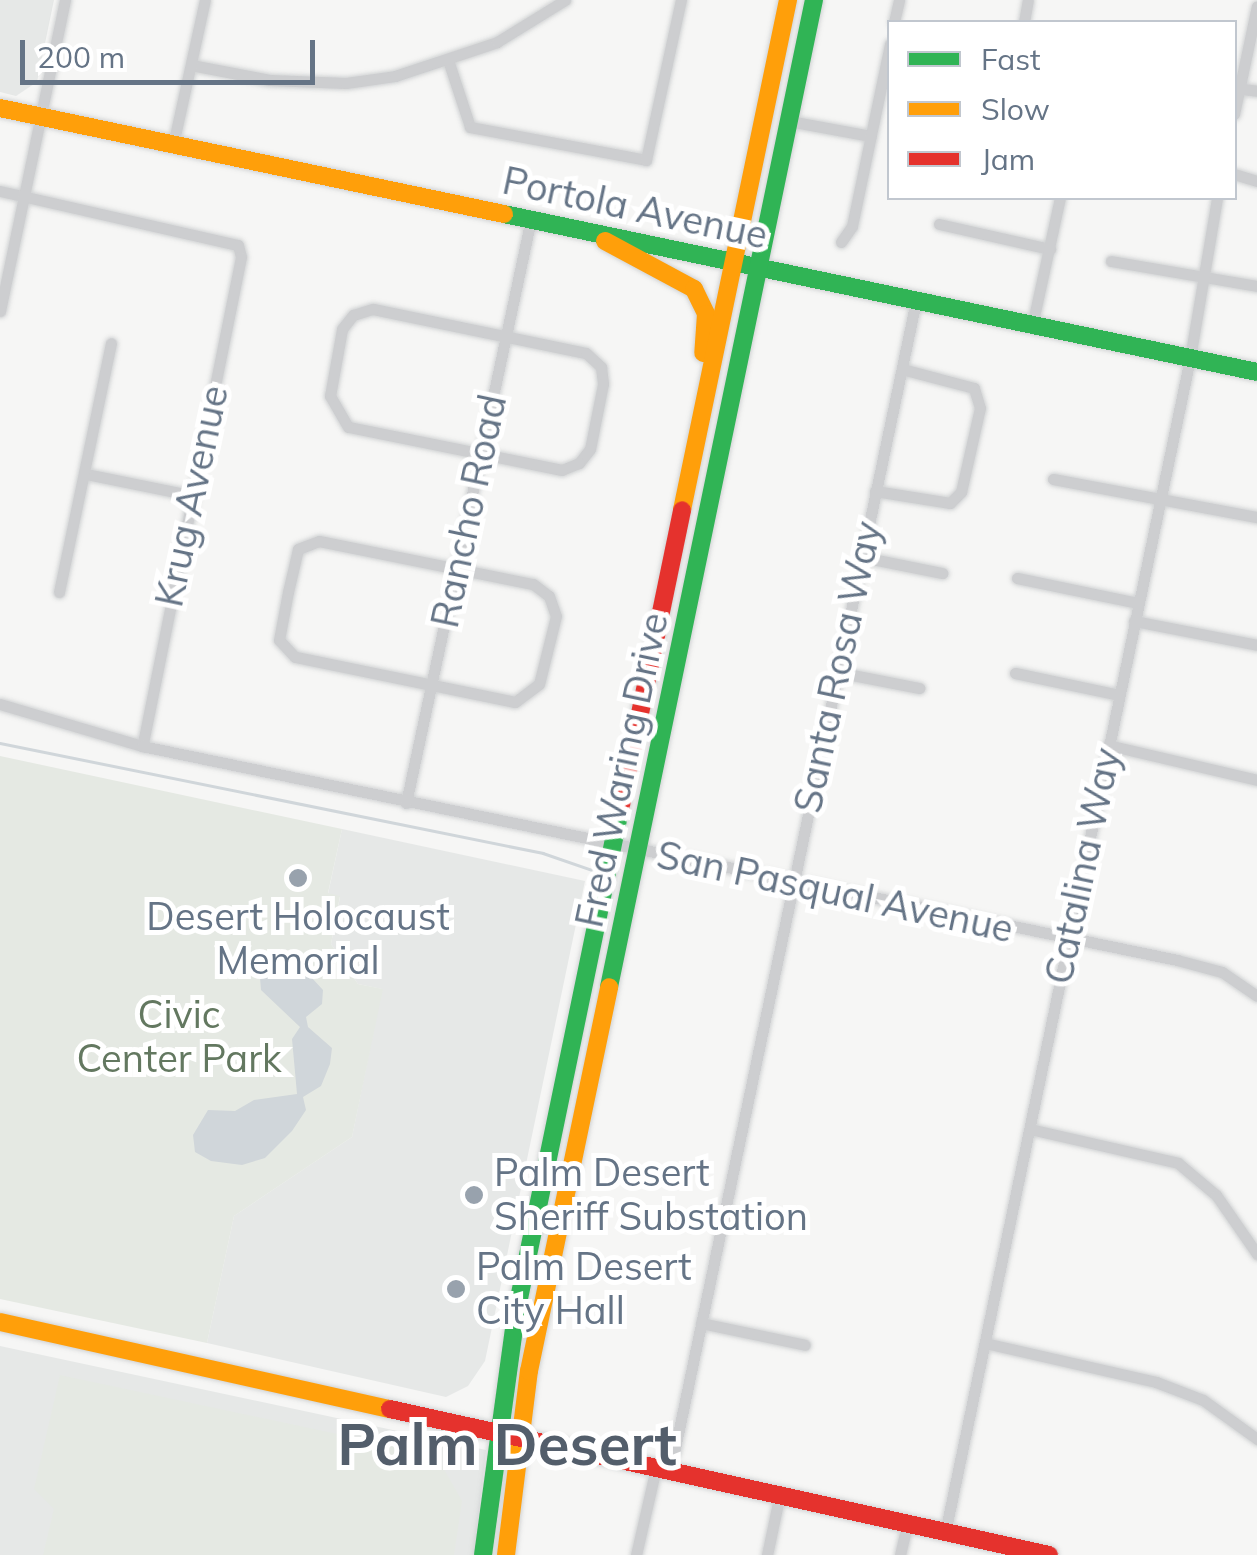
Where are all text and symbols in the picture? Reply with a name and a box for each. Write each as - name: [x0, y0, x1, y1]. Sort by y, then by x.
- scale bar: [25, 20, 320, 82]
- legend: [887, 20, 1237, 200]
- text: 200 m: [37, 38, 125, 76]
- text: Fast: [981, 40, 1041, 78]
- text: Slow: [981, 90, 1050, 128]
- text: Jam: [981, 140, 1035, 178]
- street label: Portola Avenue: [499, 158, 771, 258]
- street label: Krug Avenue: [146, 381, 238, 611]
- street label: Rancho Road: [422, 390, 516, 632]
- street label: Santa Rosa Way: [785, 517, 891, 817]
- street label: Fred Waring Drive: [566, 608, 678, 932]
- street label: Catalina Way: [1036, 744, 1130, 988]
- street label: San Pasqual Avenue: [653, 832, 1017, 952]
- marker: Desert Holocaust Memorial: [287, 867, 309, 889]
- place label: Desert Holocaust Memorial: [146, 894, 450, 984]
- park label: Civic Center Park: [76, 992, 282, 1082]
- place label: Palm Desert Sheriff Substation: [494, 1150, 808, 1240]
- marker: Palm Desert Sheriff Substation: [463, 1184, 485, 1206]
- place label: Palm Desert City Hall: [476, 1244, 692, 1334]
- marker: Palm Desert City Hall: [445, 1278, 467, 1300]
- district label: Palm Desert: [337, 1409, 677, 1479]

